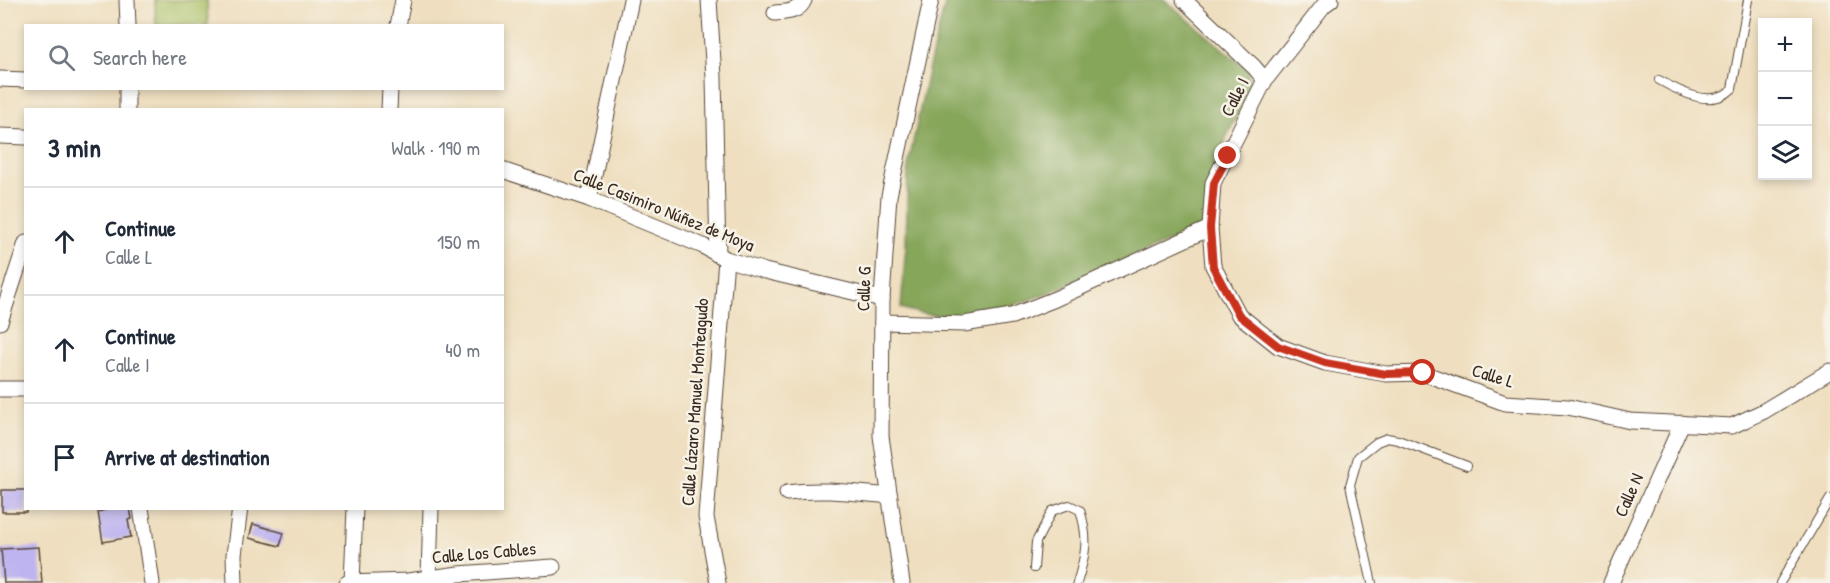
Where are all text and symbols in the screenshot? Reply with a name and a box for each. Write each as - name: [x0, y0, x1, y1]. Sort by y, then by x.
- map controls: [1758, 18, 1812, 180]
- button: +: [1758, 18, 1812, 72]
- search box: [24, 24, 504, 90]
- icon: search: [45, 41, 78, 74]
- text: Search here: [93, 42, 187, 72]
- button: −: [1758, 72, 1812, 126]
- street label: Calle I: [1214, 73, 1255, 120]
- button: layers: [1758, 126, 1812, 180]
- text: 3 min: [48, 130, 101, 165]
- text: Walk · 190 m: [391, 134, 480, 161]
- route end: [1214, 142, 1240, 168]
- street label: Calle Casimiro Núñez de Moya: [570, 162, 759, 257]
- text: Continue: [105, 213, 176, 243]
- icon: ahead: [48, 225, 81, 258]
- text: 150 m: [437, 228, 480, 255]
- text: Calle L: [105, 243, 152, 270]
- street label: Calle G: [850, 266, 877, 312]
- street label: Calle Lázaro Manuel Monteagudo: [675, 297, 714, 507]
- text: Continue: [105, 321, 176, 351]
- icon: ahead: [48, 333, 81, 366]
- text: 40 m: [445, 336, 480, 363]
- text: Calle I: [105, 351, 150, 378]
- street label: Calle L: [1469, 357, 1517, 394]
- route start: [1409, 359, 1435, 385]
- icon: arrive: [48, 441, 81, 474]
- text: Arrive at destination: [105, 442, 270, 472]
- street label: Calle N: [1608, 469, 1649, 521]
- street label: Calle Los Cables: [431, 536, 537, 569]

